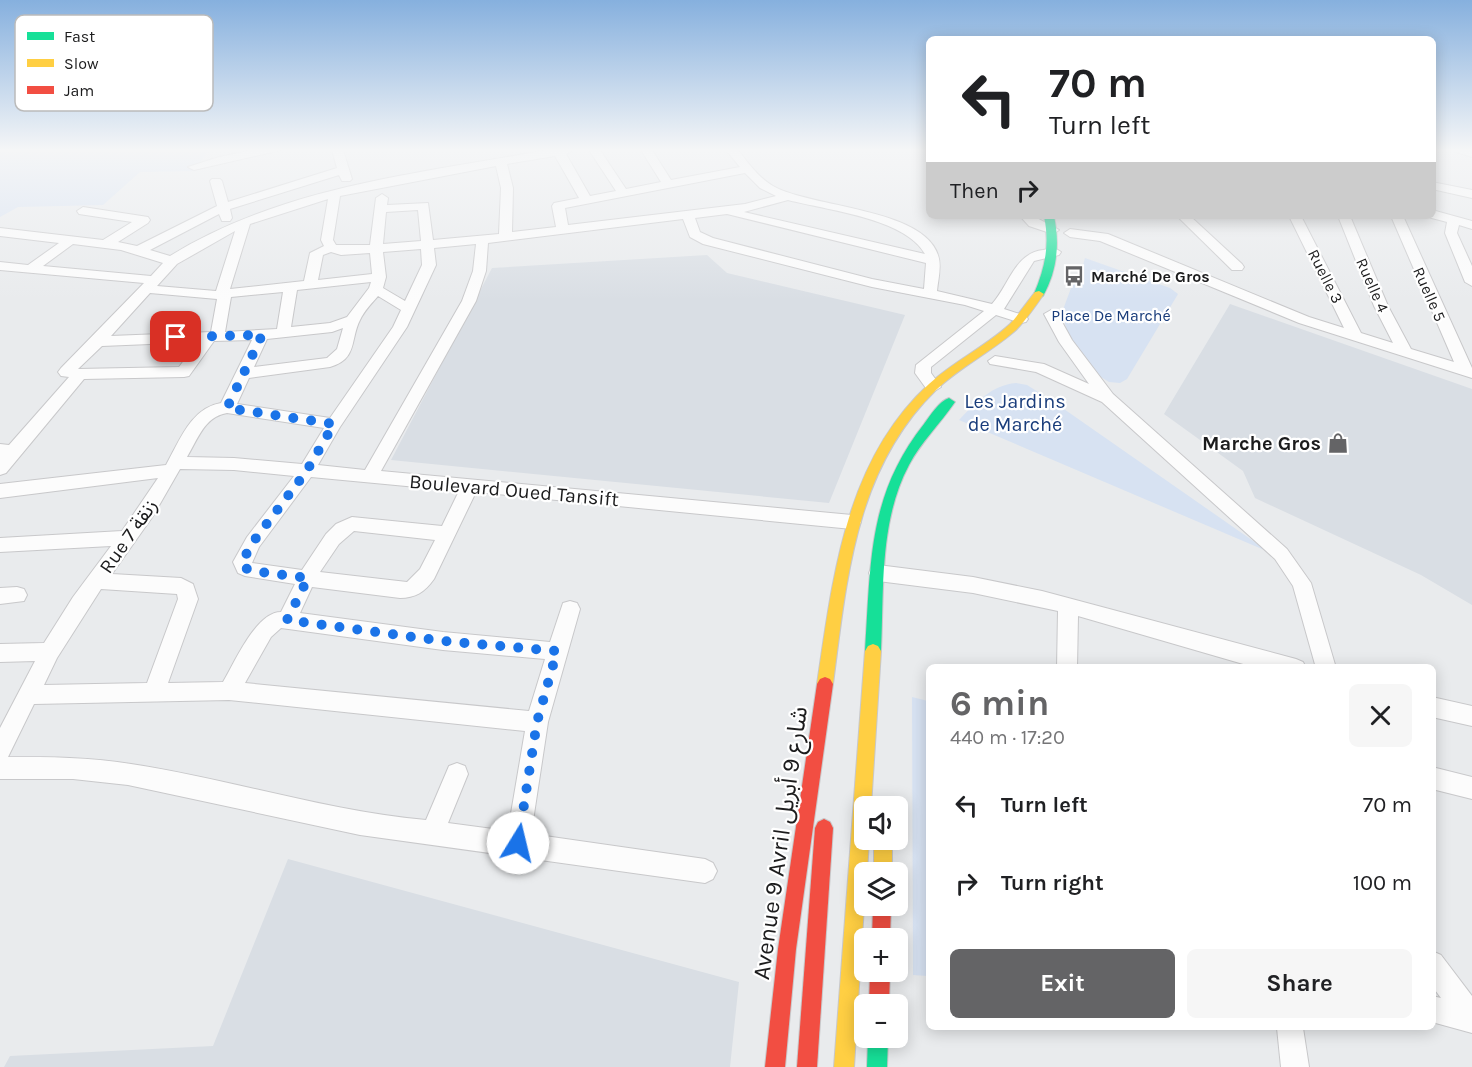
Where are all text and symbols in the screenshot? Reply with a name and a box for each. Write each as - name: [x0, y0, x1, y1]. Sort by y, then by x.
- legend: [15, 15, 213, 111]
- text: Fast: [64, 27, 95, 46]
- text: Slow: [64, 54, 99, 73]
- text: 70 m: [1049, 58, 1147, 108]
- icon: left: [950, 60, 1028, 138]
- text: Jam: [64, 81, 94, 100]
- text: Turn left: [1049, 109, 1150, 141]
- icon: right: [1011, 174, 1044, 207]
- text: Then: [950, 178, 999, 204]
- street label: Ruelle 3: [1304, 246, 1347, 306]
- street label: Ruelle 4: [1352, 255, 1393, 315]
- bus stop icon: Marché De Gros: [1062, 264, 1086, 288]
- street label: Ruelle 5: [1409, 264, 1450, 324]
- place label: Marché De Gros: [1091, 267, 1210, 286]
- park label: Place De Marché: [1051, 306, 1171, 325]
- pin: [150, 311, 201, 362]
- icon: arrive: [159, 320, 192, 353]
- park label: Les Jardins de Marché: [964, 390, 1066, 436]
- shop icon: Marche Gros: [1326, 431, 1350, 455]
- place label: Marche Gros: [1202, 432, 1321, 455]
- street label: Boulevard Oued Tansift: [408, 470, 620, 511]
- street label: Rue 7 زنقة: [95, 495, 162, 578]
- text: 6 min: [950, 682, 1049, 724]
- button: close: [1349, 684, 1412, 747]
- street label: Avenue 9 Avril شارع 9 أبريل: [745, 704, 816, 982]
- text: 440 m · 17:20: [950, 726, 1065, 749]
- icon: left: [950, 789, 983, 822]
- text: Turn left: [1001, 792, 1088, 818]
- text: 70 m: [1363, 792, 1412, 818]
- map controls: [854, 796, 908, 1048]
- button: sound: [854, 796, 908, 850]
- position arrow: [486, 811, 550, 875]
- button: layers: [854, 862, 908, 916]
- icon: right: [950, 867, 983, 900]
- text: Turn right: [1001, 870, 1104, 896]
- text: 100 m: [1353, 870, 1412, 896]
- button: +: [854, 928, 908, 982]
- button: Exit: [950, 949, 1175, 1018]
- button: Share: [1187, 949, 1412, 1018]
- button: −: [854, 994, 908, 1048]

